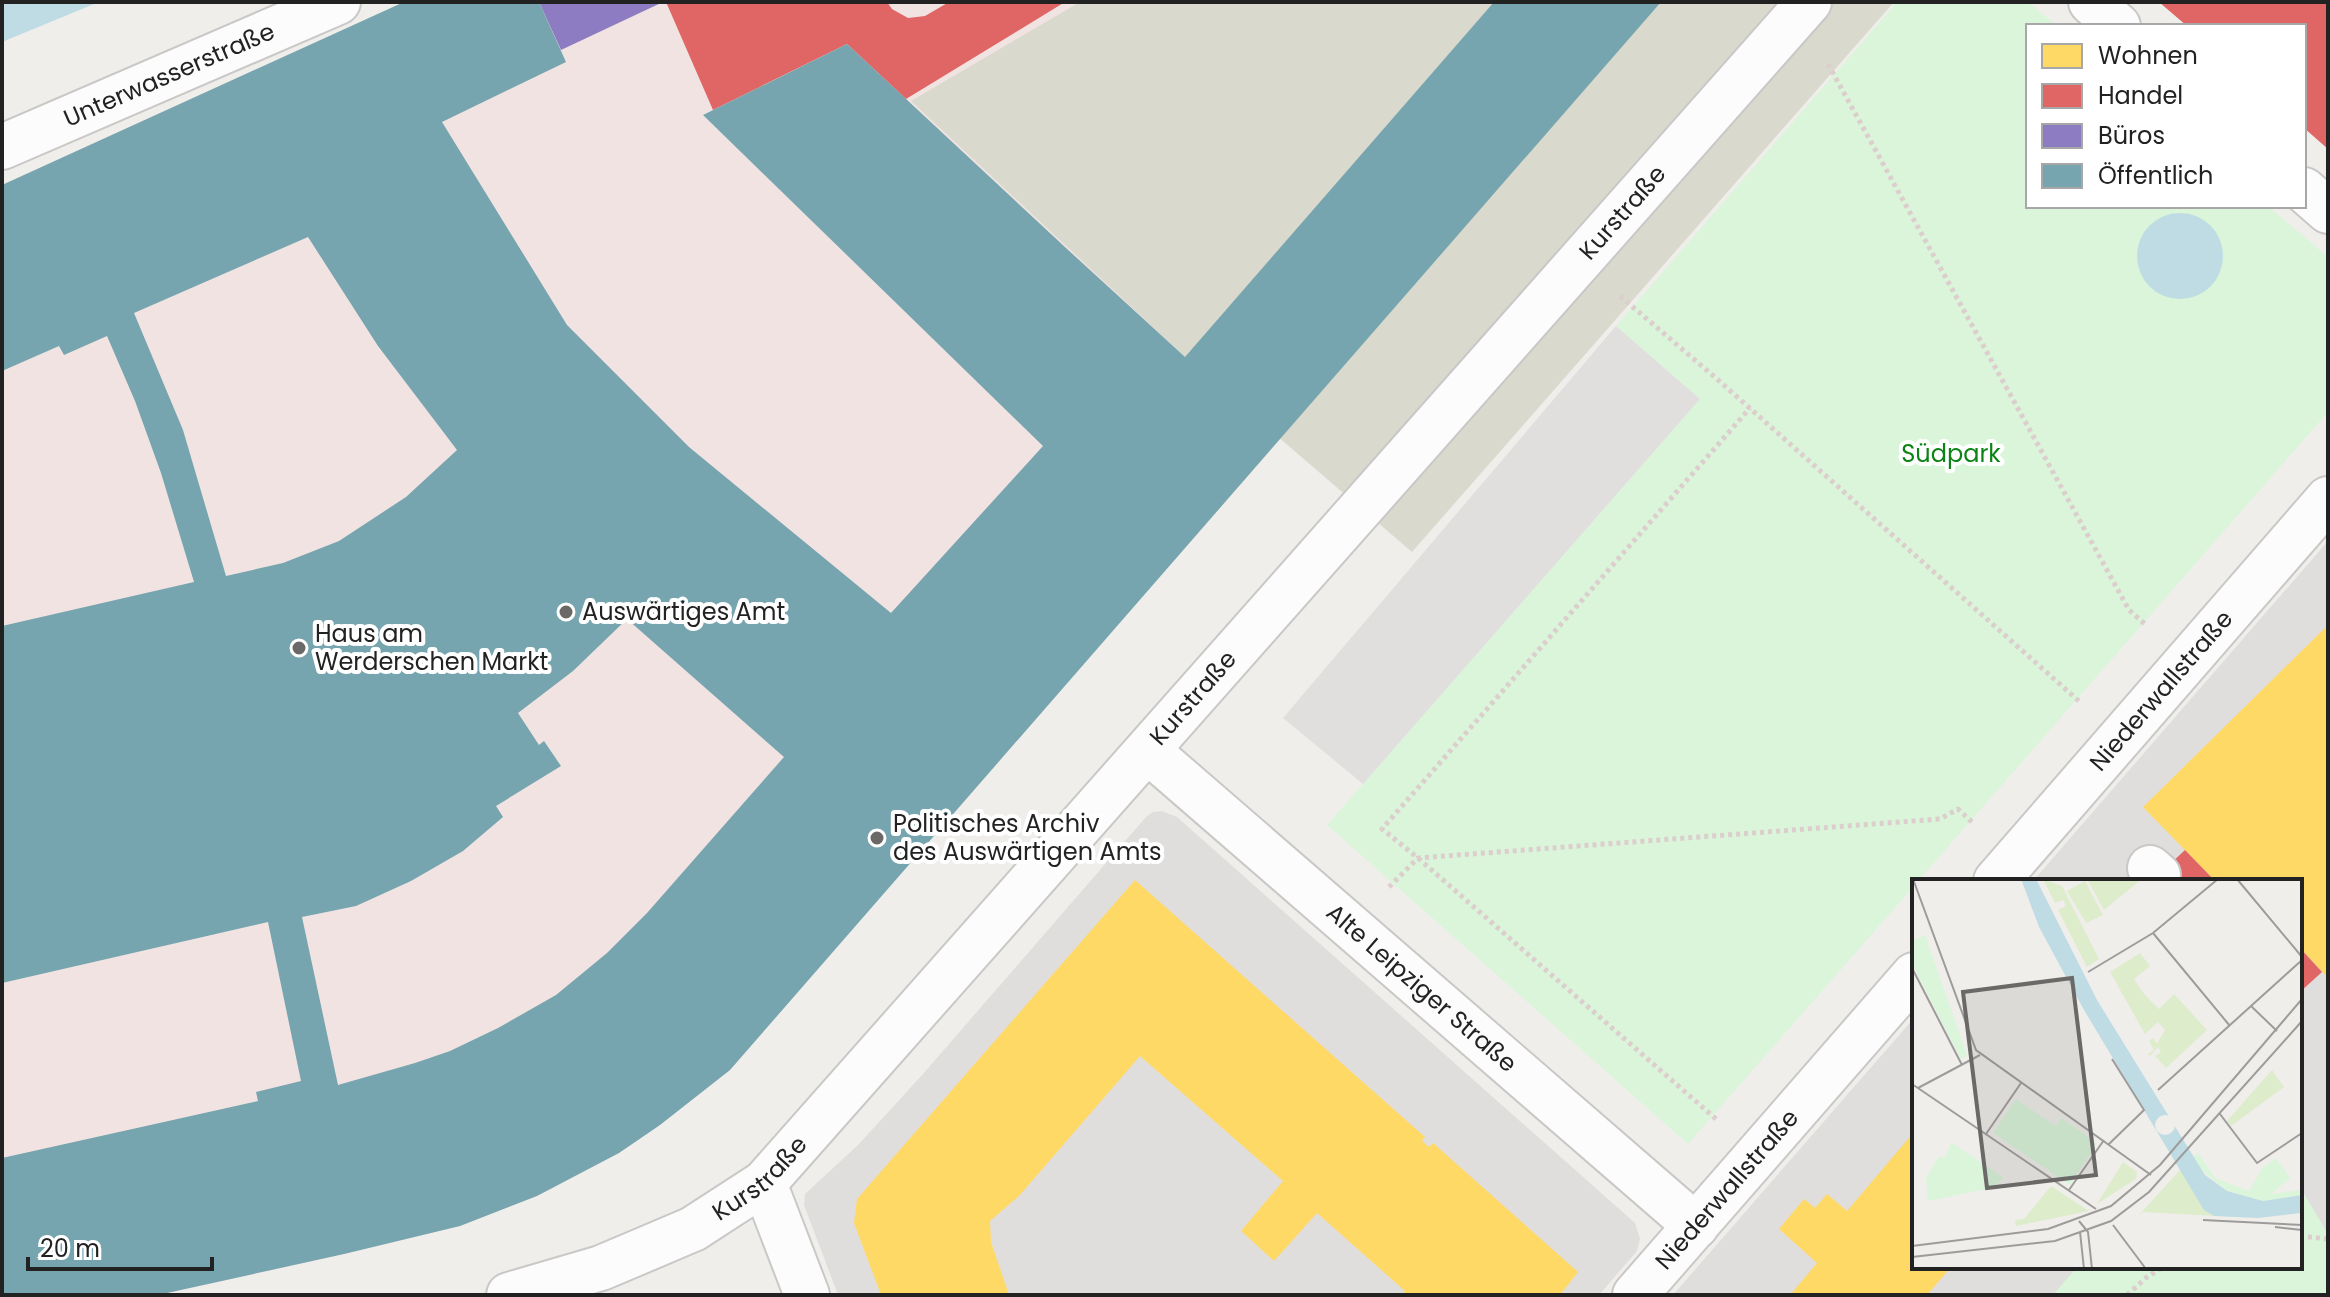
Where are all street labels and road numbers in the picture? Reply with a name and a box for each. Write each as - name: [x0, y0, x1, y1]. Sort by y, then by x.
- street label: Unterwasserstraße: [58, 14, 280, 134]
- street label: Kurstraße: [1571, 158, 1673, 267]
- street label: Niederwallstraße: [2082, 603, 2240, 778]
- street label: Kurstraße: [1142, 643, 1244, 752]
- street label: Alte Leipziger Straße: [1320, 896, 1524, 1080]
- street label: Niederwallstraße: [1647, 1102, 1806, 1277]
- street label: Kurstraße: [706, 1128, 814, 1228]

